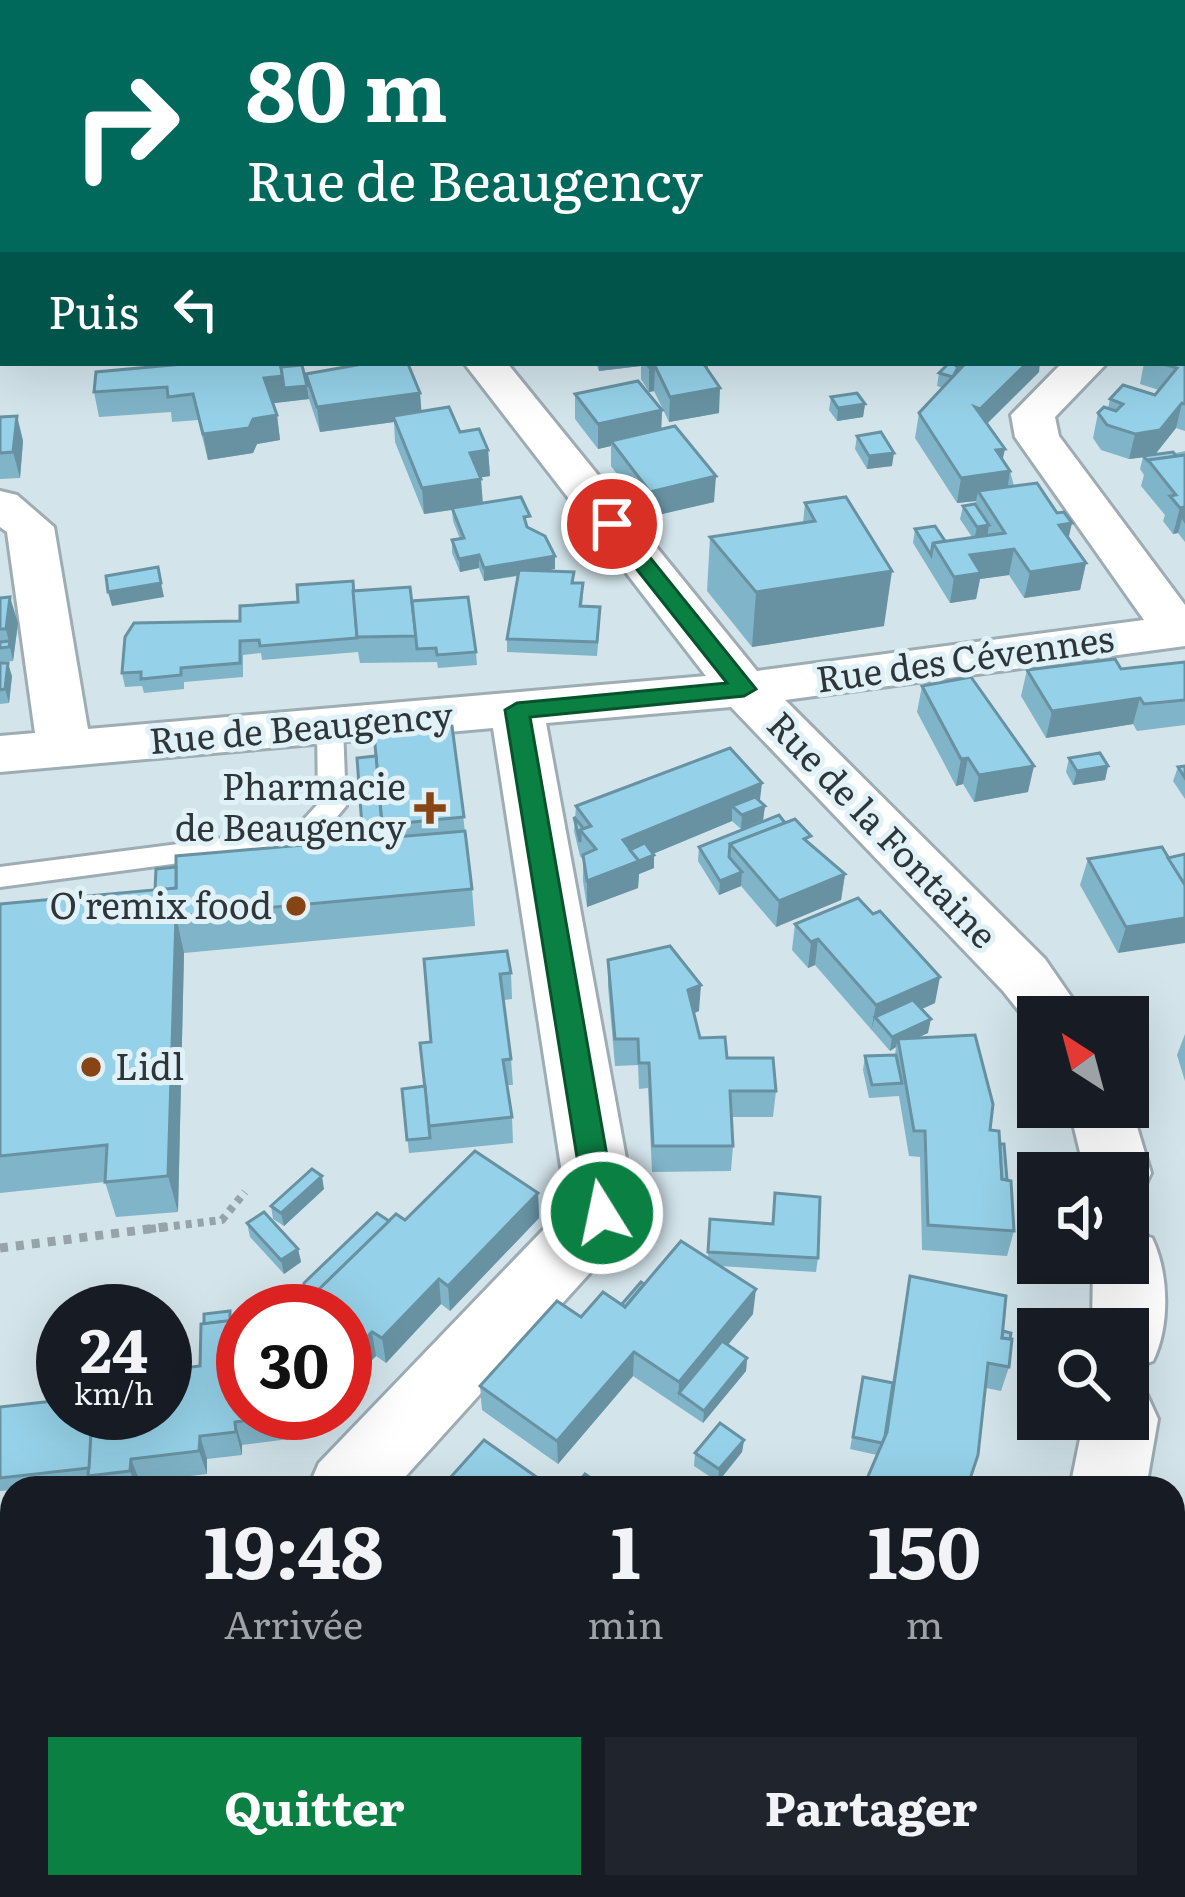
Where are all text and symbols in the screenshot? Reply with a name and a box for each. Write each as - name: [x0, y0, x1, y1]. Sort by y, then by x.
- text: 80 m: [246, 23, 448, 148]
- icon: right: [48, 48, 204, 204]
- text: Rue de Beaugency: [246, 137, 703, 218]
- text: Puis: [48, 276, 139, 343]
- icon: left: [163, 276, 229, 342]
- pin: [561, 473, 663, 575]
- icon: arrive: [579, 491, 645, 557]
- street label: Rue des Cévennes: [812, 609, 1117, 704]
- street label: Rue de Beaugency: [147, 686, 455, 765]
- street label: Rue de la Fontaine: [757, 698, 1011, 959]
- place label: Pharmacie de Beaugency: [175, 758, 406, 852]
- marker: Pharmacie de Beaugency: [417, 795, 443, 821]
- place label: O'remix food: [50, 877, 272, 930]
- marker: O'remix food: [283, 893, 309, 919]
- north arrow: [1017, 996, 1149, 1128]
- map controls: [1017, 996, 1149, 1440]
- place label: Lidl: [115, 1038, 184, 1091]
- marker: Lidl: [78, 1054, 104, 1080]
- position arrow: [539, 1150, 665, 1276]
- button: sound: [1017, 1152, 1149, 1284]
- speed limit sign: 30: [216, 1284, 372, 1440]
- text: 24: [80, 1302, 148, 1391]
- button: search: [1017, 1308, 1149, 1440]
- text: km/h: [74, 1370, 154, 1414]
- text: 19:48: [204, 1494, 383, 1601]
- text: 1: [611, 1494, 640, 1601]
- text: 150: [868, 1494, 981, 1601]
- text: Arrivée: [224, 1593, 363, 1651]
- text: min: [587, 1593, 664, 1651]
- text: m: [906, 1593, 943, 1651]
- button: Quitter: [48, 1737, 581, 1875]
- button: Partager: [605, 1737, 1137, 1875]

